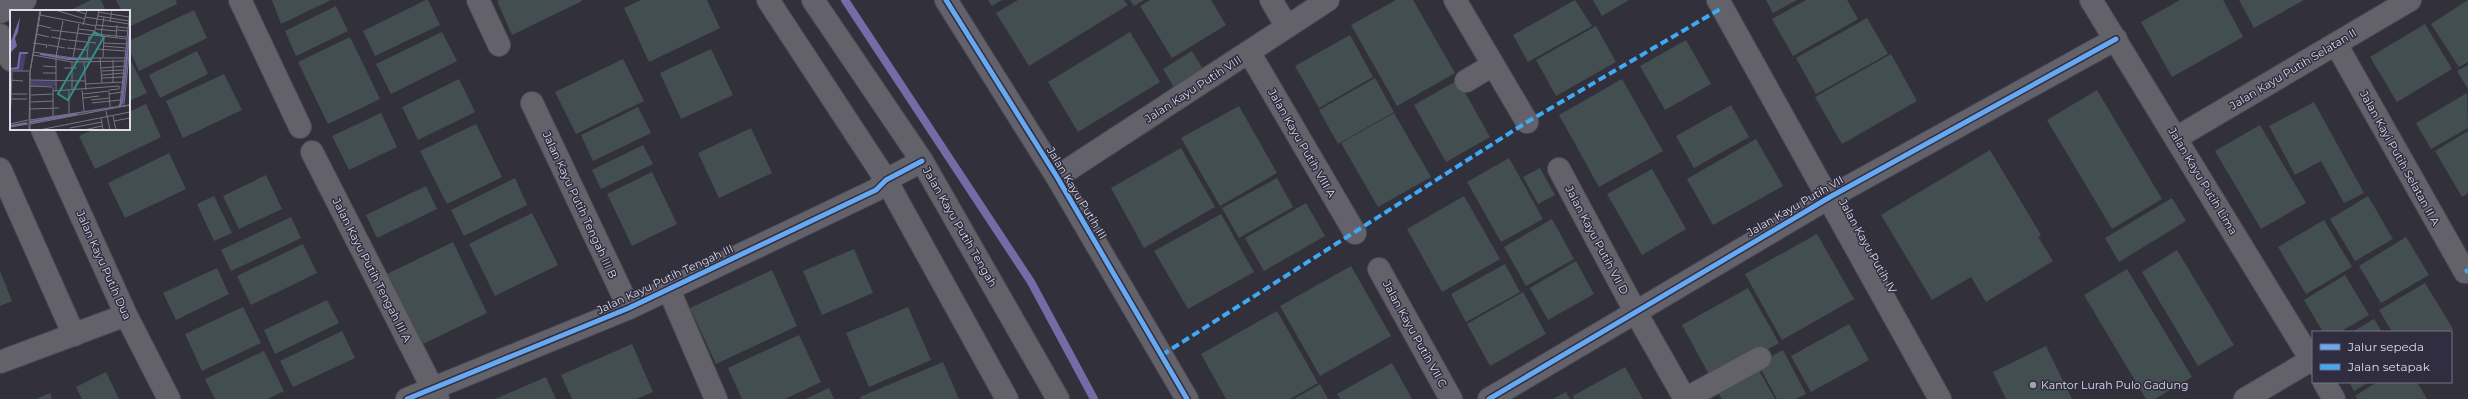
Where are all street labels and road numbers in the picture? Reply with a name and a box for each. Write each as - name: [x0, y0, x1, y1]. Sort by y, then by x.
- street label: Jalan Kayu Putih Selatan II: [2226, 26, 2359, 113]
- street label: Jalan Kayu Putih VIII: [1141, 53, 1244, 126]
- street label: Jalan Kayu Putih VIII A: [1265, 85, 1339, 200]
- street label: Jalan Kayi Putih Selatan II A: [2357, 87, 2443, 228]
- street label: Jalan Kayu Putih Lima: [2165, 124, 2241, 237]
- street label: Jalan Kayu Putih Tengah III B: [539, 129, 620, 281]
- street label: Jalan Kayu Putih III: [1043, 144, 1110, 242]
- street label: Jalan Kayu Putih Tengah: [919, 164, 1000, 289]
- street label: Jalan Kayu Putih VII: [1743, 173, 1846, 240]
- street label: Jalan Kayu Putih VII D: [1562, 182, 1632, 297]
- street label: Jalan Kayu Putih Tengah III A: [329, 195, 415, 344]
- street label: Jalan Kayu Putih IV: [1836, 195, 1900, 296]
- street label: Jalan Kayu Putih Dua: [73, 207, 134, 322]
- street label: Jalan Kayu Putih Tengah III: [594, 241, 736, 317]
- street label: Jalan Kayu Putih VII C: [1379, 277, 1450, 390]

